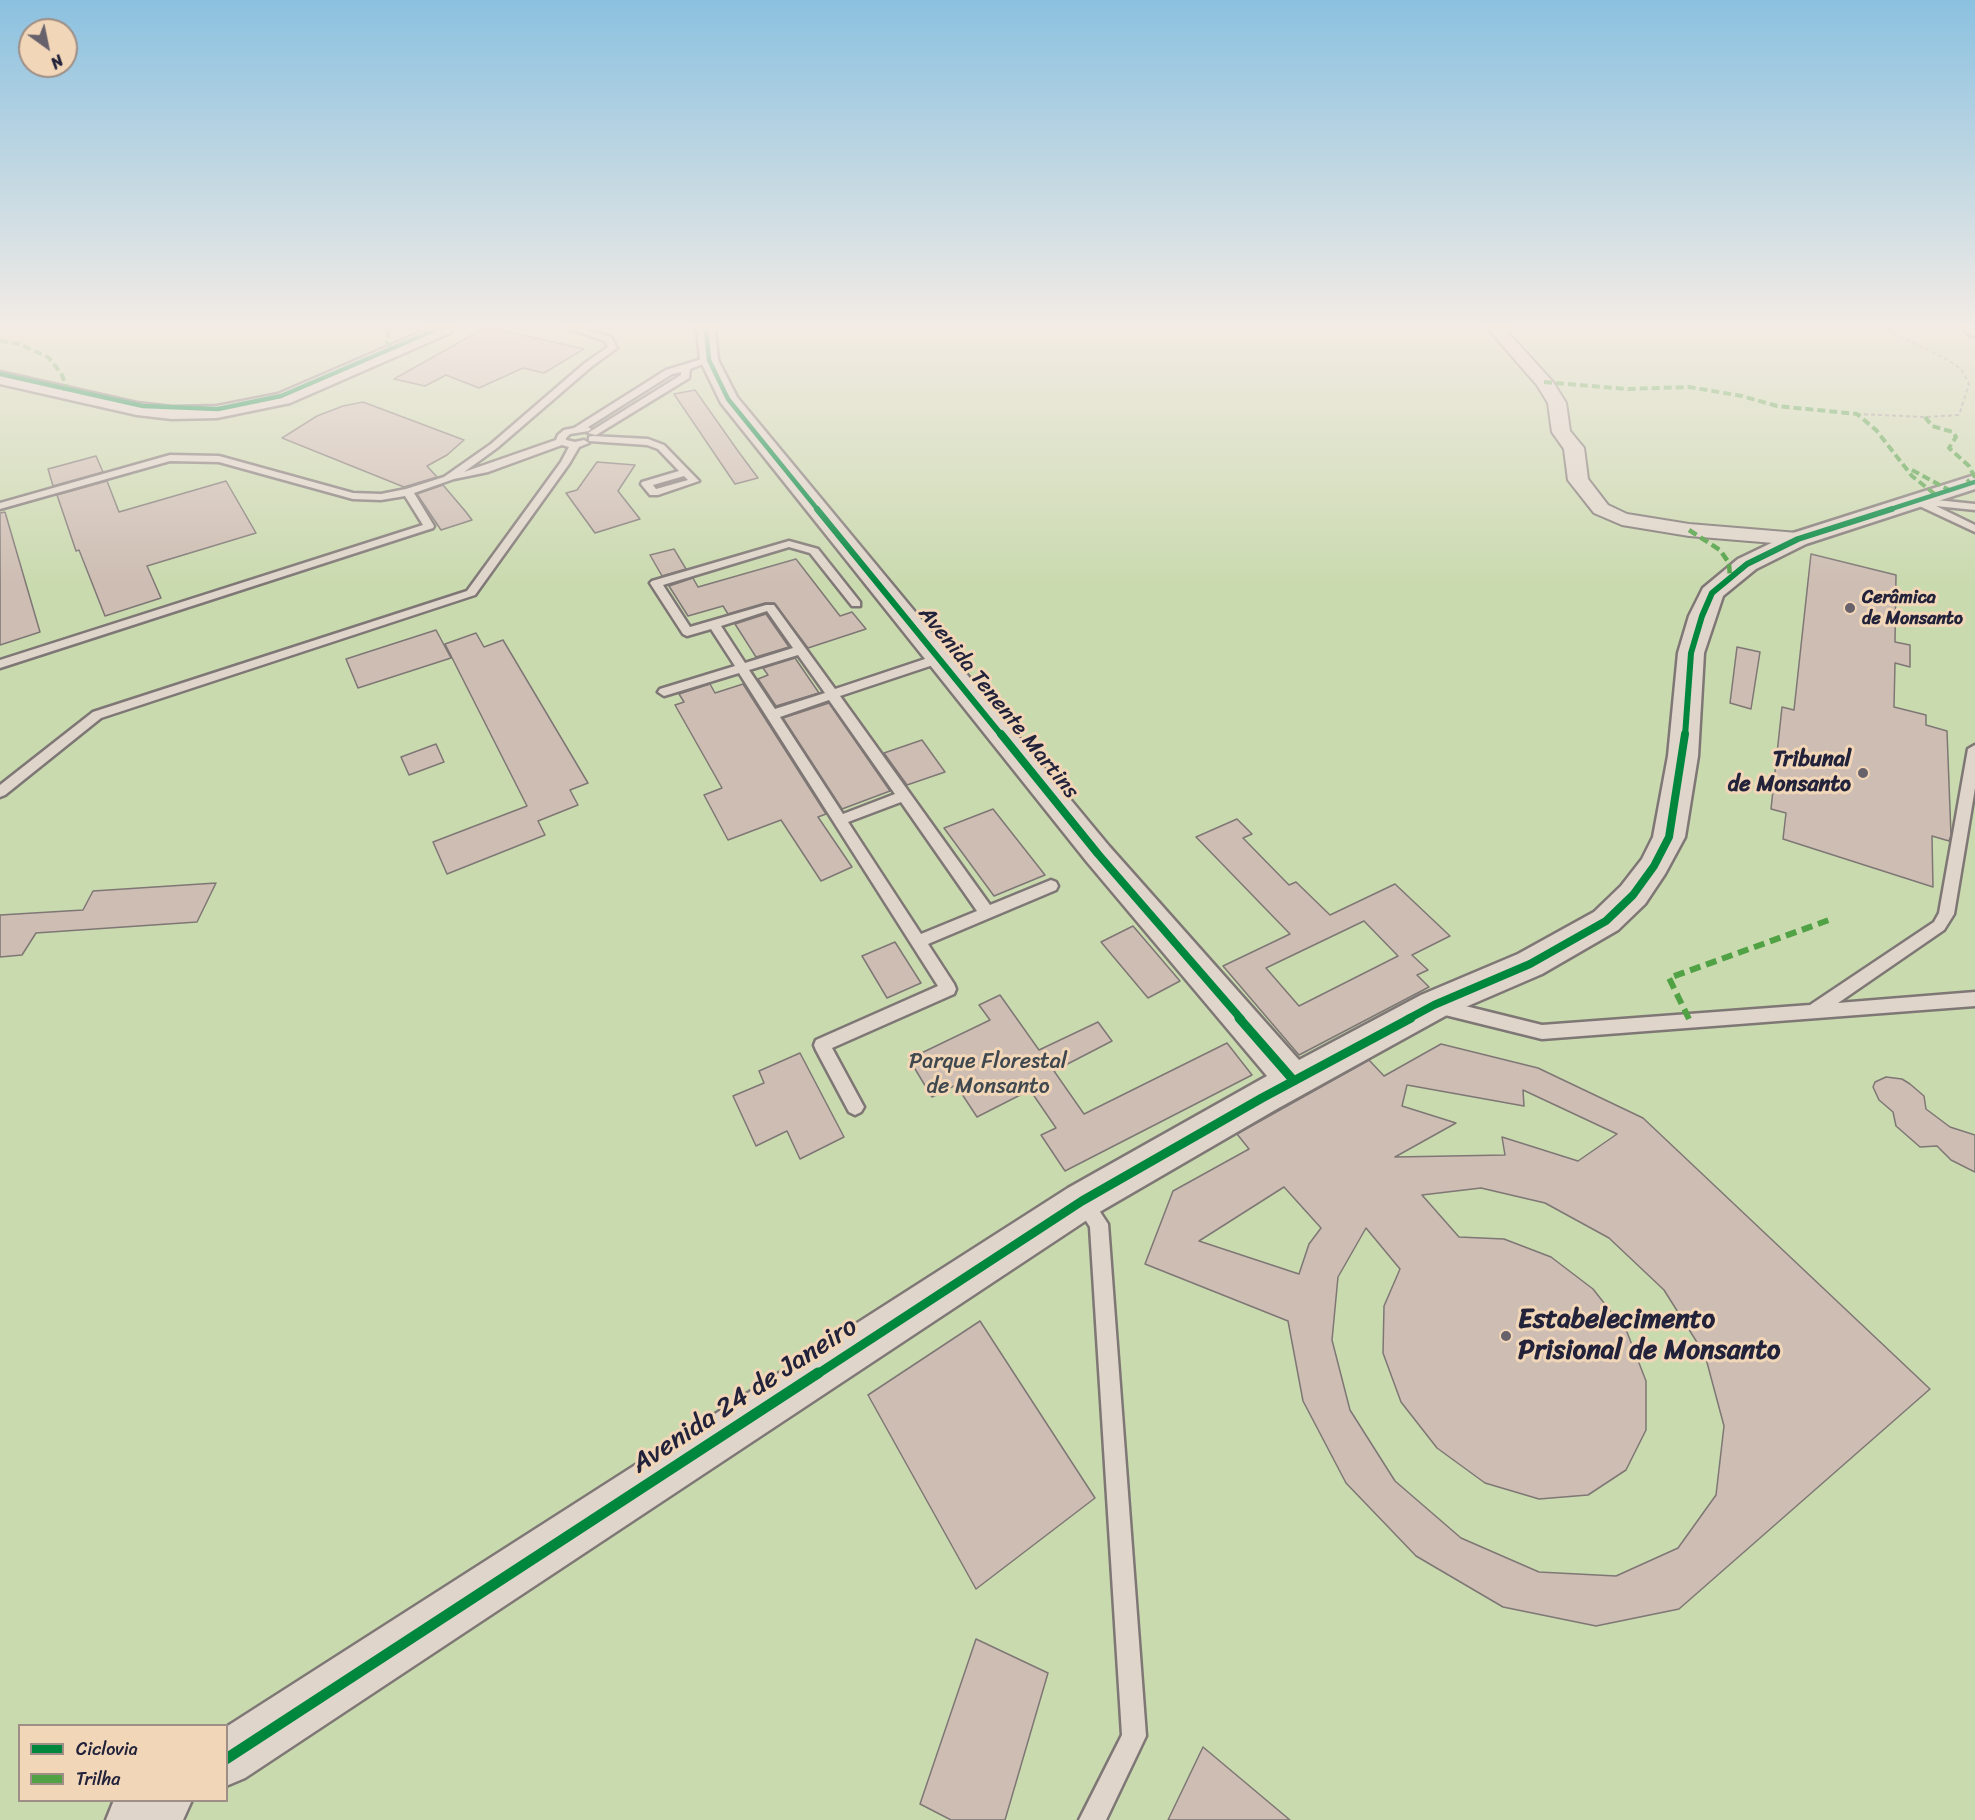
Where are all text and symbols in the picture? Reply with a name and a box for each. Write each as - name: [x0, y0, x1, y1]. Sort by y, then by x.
- north arrow: [18, 18, 78, 78]
- text: N: [44, 47, 70, 77]
- place label: Cerâmica de Monsanto: [1862, 587, 1963, 630]
- marker: Cerâmica de Monsanto: [1843, 601, 1857, 615]
- street label: Avenida Tenente Martins: [912, 602, 1084, 804]
- place label: Tribunal de Monsanto: [1728, 747, 1851, 798]
- marker: Tribunal de Monsanto: [1856, 766, 1870, 780]
- park label: Parque Florestal de Monsanto: [909, 1049, 1067, 1100]
- place label: Estabelecimento Prisional de Monsanto: [1518, 1304, 1780, 1367]
- street label: Avenida 24 de Janeiro: [626, 1311, 864, 1481]
- marker: Estabelecimento Prisional de Monsanto: [1499, 1329, 1513, 1343]
- legend: [18, 1724, 228, 1802]
- text: Ciclovia: [76, 1733, 138, 1765]
- text: Trilha: [76, 1763, 120, 1795]

